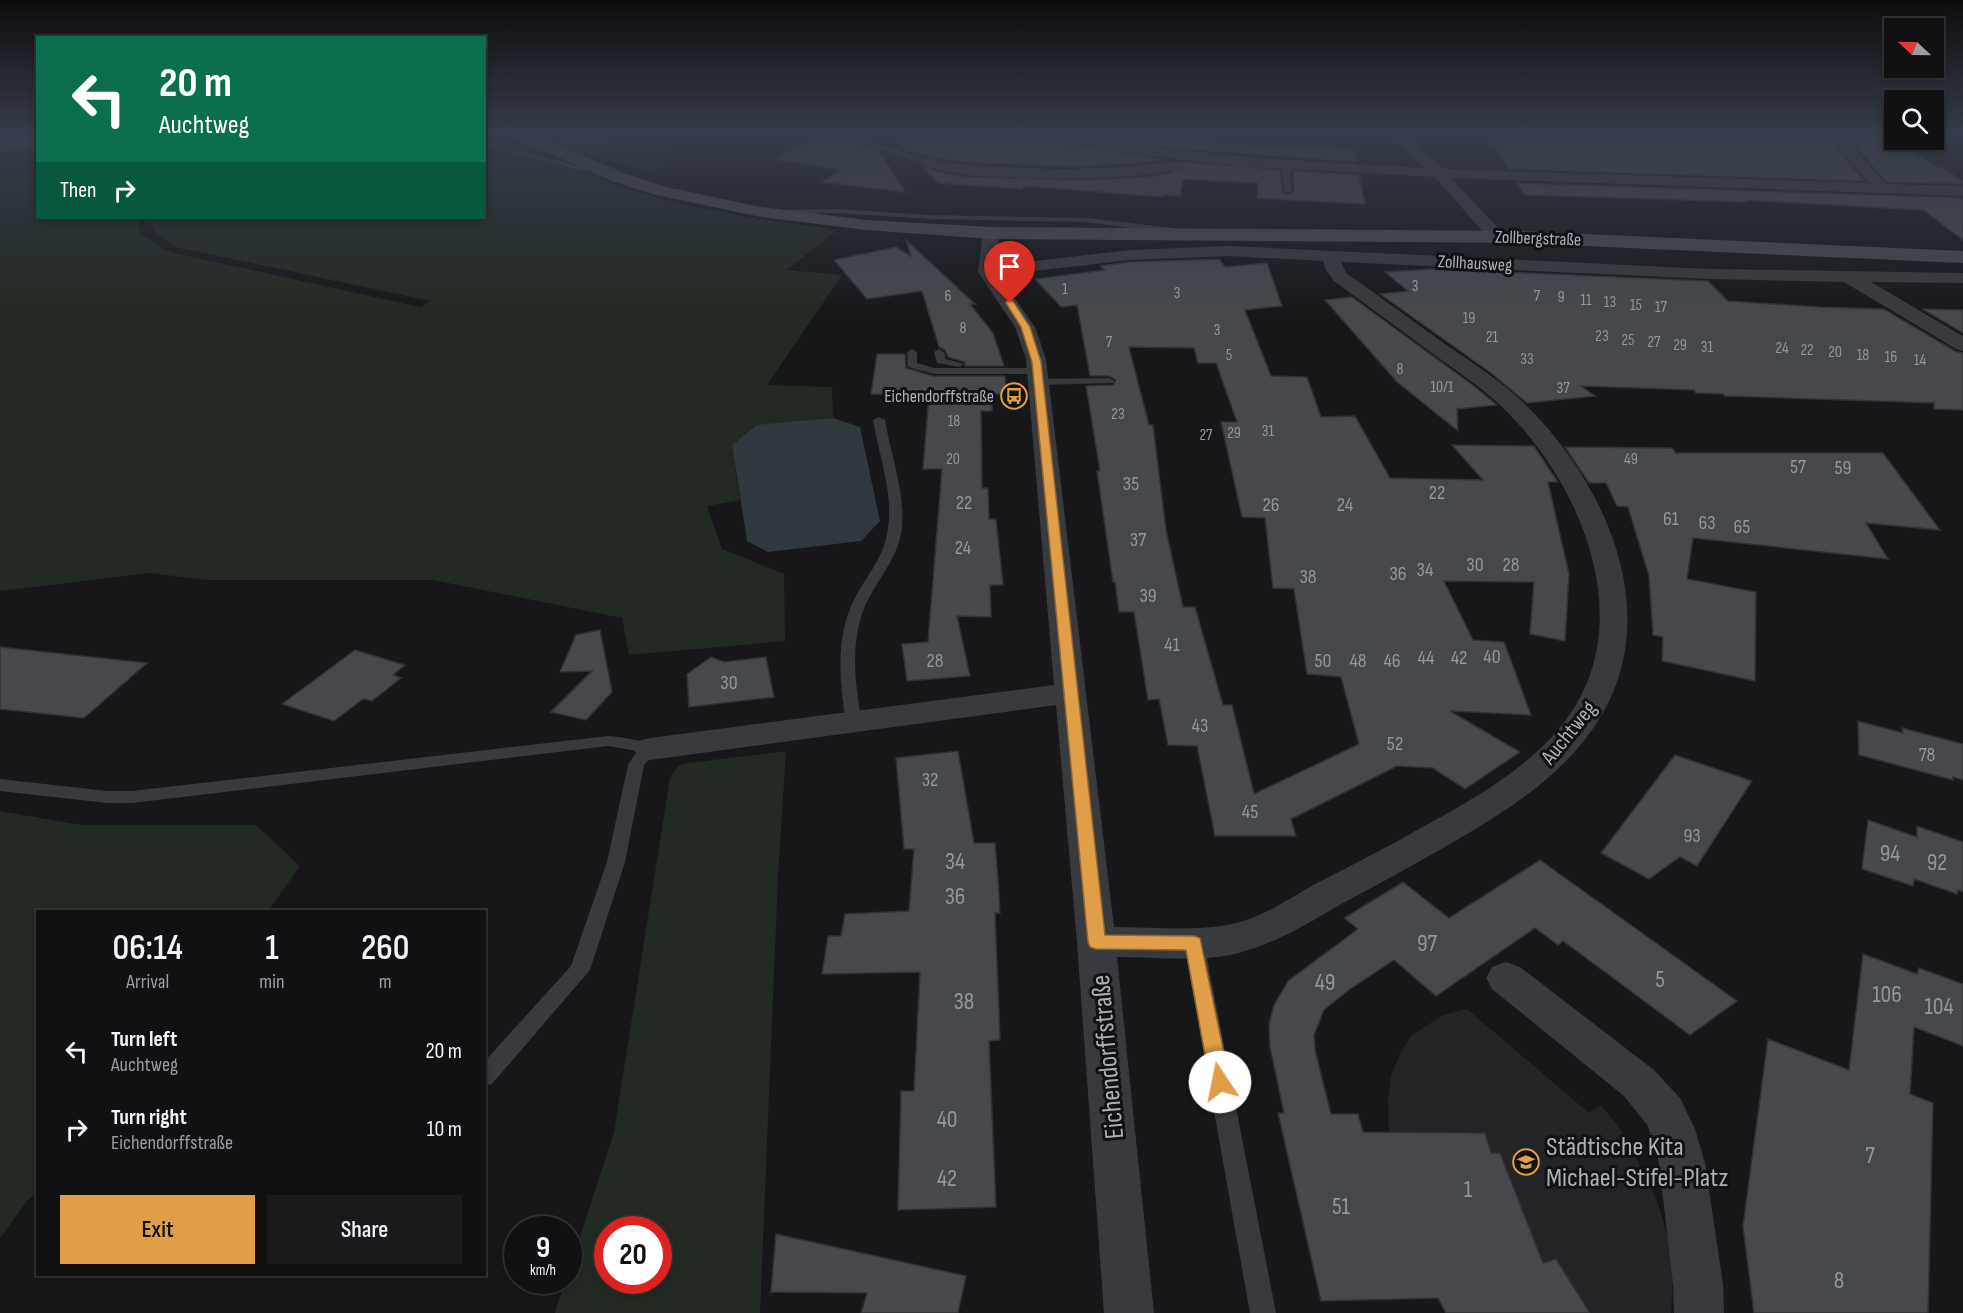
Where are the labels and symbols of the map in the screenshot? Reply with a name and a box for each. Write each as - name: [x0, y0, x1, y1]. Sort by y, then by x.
- north arrow: [1884, 18, 1944, 78]
- street label: Zollbergstraße: [1494, 226, 1582, 251]
- pin: [984, 241, 1035, 303]
- street label: Zollhausweg: [1437, 251, 1513, 276]
- house number: 3: [1412, 277, 1418, 296]
- house number: 1: [1062, 280, 1068, 299]
- house number: 3: [1174, 284, 1180, 303]
- house number: 6: [944, 287, 952, 306]
- house number: 7: [1534, 287, 1541, 306]
- house number: 9: [1557, 288, 1565, 307]
- house number: 11: [1580, 291, 1592, 310]
- house number: 13: [1604, 293, 1616, 312]
- house number: 15: [1630, 296, 1642, 315]
- house number: 17: [1655, 298, 1668, 317]
- house number: 19: [1463, 309, 1475, 328]
- house number: 8: [959, 319, 967, 338]
- house number: 3: [1214, 321, 1220, 340]
- house number: 23: [1595, 327, 1609, 346]
- house number: 21: [1486, 328, 1499, 347]
- house number: 25: [1621, 331, 1635, 350]
- house number: 7: [1106, 333, 1113, 352]
- house number: 27: [1647, 333, 1661, 352]
- house number: 29: [1673, 336, 1687, 355]
- house number: 31: [1701, 338, 1714, 357]
- house number: 24: [1775, 339, 1789, 358]
- house number: 22: [1800, 341, 1814, 360]
- house number: 20: [1828, 343, 1842, 362]
- house number: 5: [1226, 346, 1232, 365]
- house number: 18: [1857, 346, 1869, 365]
- house number: 16: [1885, 348, 1897, 367]
- house number: 33: [1520, 350, 1534, 369]
- house number: 14: [1914, 351, 1926, 370]
- house number: 8: [1396, 360, 1404, 379]
- house number: 10/1: [1431, 378, 1454, 397]
- house number: 37: [1556, 379, 1570, 398]
- bus stop icon: Eichendorffstraße: [999, 381, 1029, 411]
- place label: Eichendorffstraße: [884, 386, 994, 407]
- house number: 23: [1111, 405, 1125, 424]
- house number: 18: [948, 412, 960, 431]
- house number: 31: [1262, 422, 1275, 441]
- house number: 29: [1227, 424, 1241, 443]
- house number: 27: [1199, 426, 1213, 445]
- house number: 20: [946, 450, 960, 469]
- house number: 49: [1624, 450, 1638, 469]
- house number: 57: [1790, 455, 1806, 479]
- house number: 59: [1835, 456, 1851, 480]
- house number: 35: [1123, 472, 1139, 496]
- house number: 22: [1429, 481, 1445, 505]
- house number: 22: [956, 491, 972, 515]
- house number: 26: [1263, 493, 1280, 517]
- house number: 24: [1337, 493, 1353, 517]
- house number: 61: [1663, 507, 1679, 531]
- house number: 63: [1698, 511, 1716, 535]
- house number: 65: [1734, 515, 1750, 539]
- house number: 37: [1130, 528, 1146, 552]
- house number: 24: [955, 536, 971, 560]
- house number: 30: [1466, 553, 1484, 577]
- house number: 28: [1503, 553, 1520, 577]
- house number: 34: [1417, 558, 1433, 582]
- house number: 36: [1389, 562, 1407, 586]
- house number: 38: [1299, 565, 1317, 589]
- house number: 39: [1139, 584, 1157, 608]
- house number: 41: [1164, 633, 1180, 657]
- house number: 40: [1483, 645, 1501, 669]
- house number: 44: [1418, 646, 1434, 670]
- house number: 42: [1451, 646, 1467, 670]
- house number: 28: [927, 649, 944, 673]
- house number: 50: [1315, 649, 1331, 673]
- house number: 48: [1349, 649, 1367, 673]
- house number: 46: [1383, 649, 1401, 673]
- house number: 30: [720, 671, 738, 695]
- street label: Auchtweg: [1535, 696, 1603, 771]
- house number: 43: [1192, 714, 1208, 738]
- house number: 52: [1387, 732, 1403, 756]
- house number: 78: [1919, 743, 1935, 767]
- house number: 32: [922, 768, 938, 792]
- house number: 45: [1242, 800, 1258, 824]
- house number: 93: [1683, 824, 1701, 848]
- house number: 94: [1880, 839, 1900, 868]
- house number: 34: [945, 847, 965, 876]
- house number: 92: [1927, 848, 1947, 877]
- house number: 36: [945, 882, 965, 911]
- house number: 97: [1417, 929, 1438, 958]
- house number: 5: [1655, 965, 1665, 994]
- house number: 49: [1315, 968, 1335, 997]
- street label: Eichendorffstraße: [1085, 973, 1131, 1140]
- house number: 106: [1872, 980, 1902, 1009]
- house number: 38: [954, 987, 974, 1016]
- house number: 104: [1924, 992, 1954, 1021]
- position arrow: [1188, 1050, 1252, 1114]
- house number: 40: [937, 1105, 957, 1134]
- place label: Städtische Kita Michael-Stifel-Platz: [1546, 1131, 1728, 1194]
- house number: 7: [1865, 1141, 1875, 1170]
- school or university icon: Städtische Kita Michael-Stifel-Platz: [1511, 1147, 1541, 1177]
- house number: 42: [937, 1164, 957, 1193]
- house number: 1: [1464, 1175, 1473, 1204]
- house number: 51: [1332, 1192, 1351, 1221]
- speed limit sign: 20: [594, 1216, 672, 1294]
- house number: 8: [1834, 1266, 1844, 1295]

